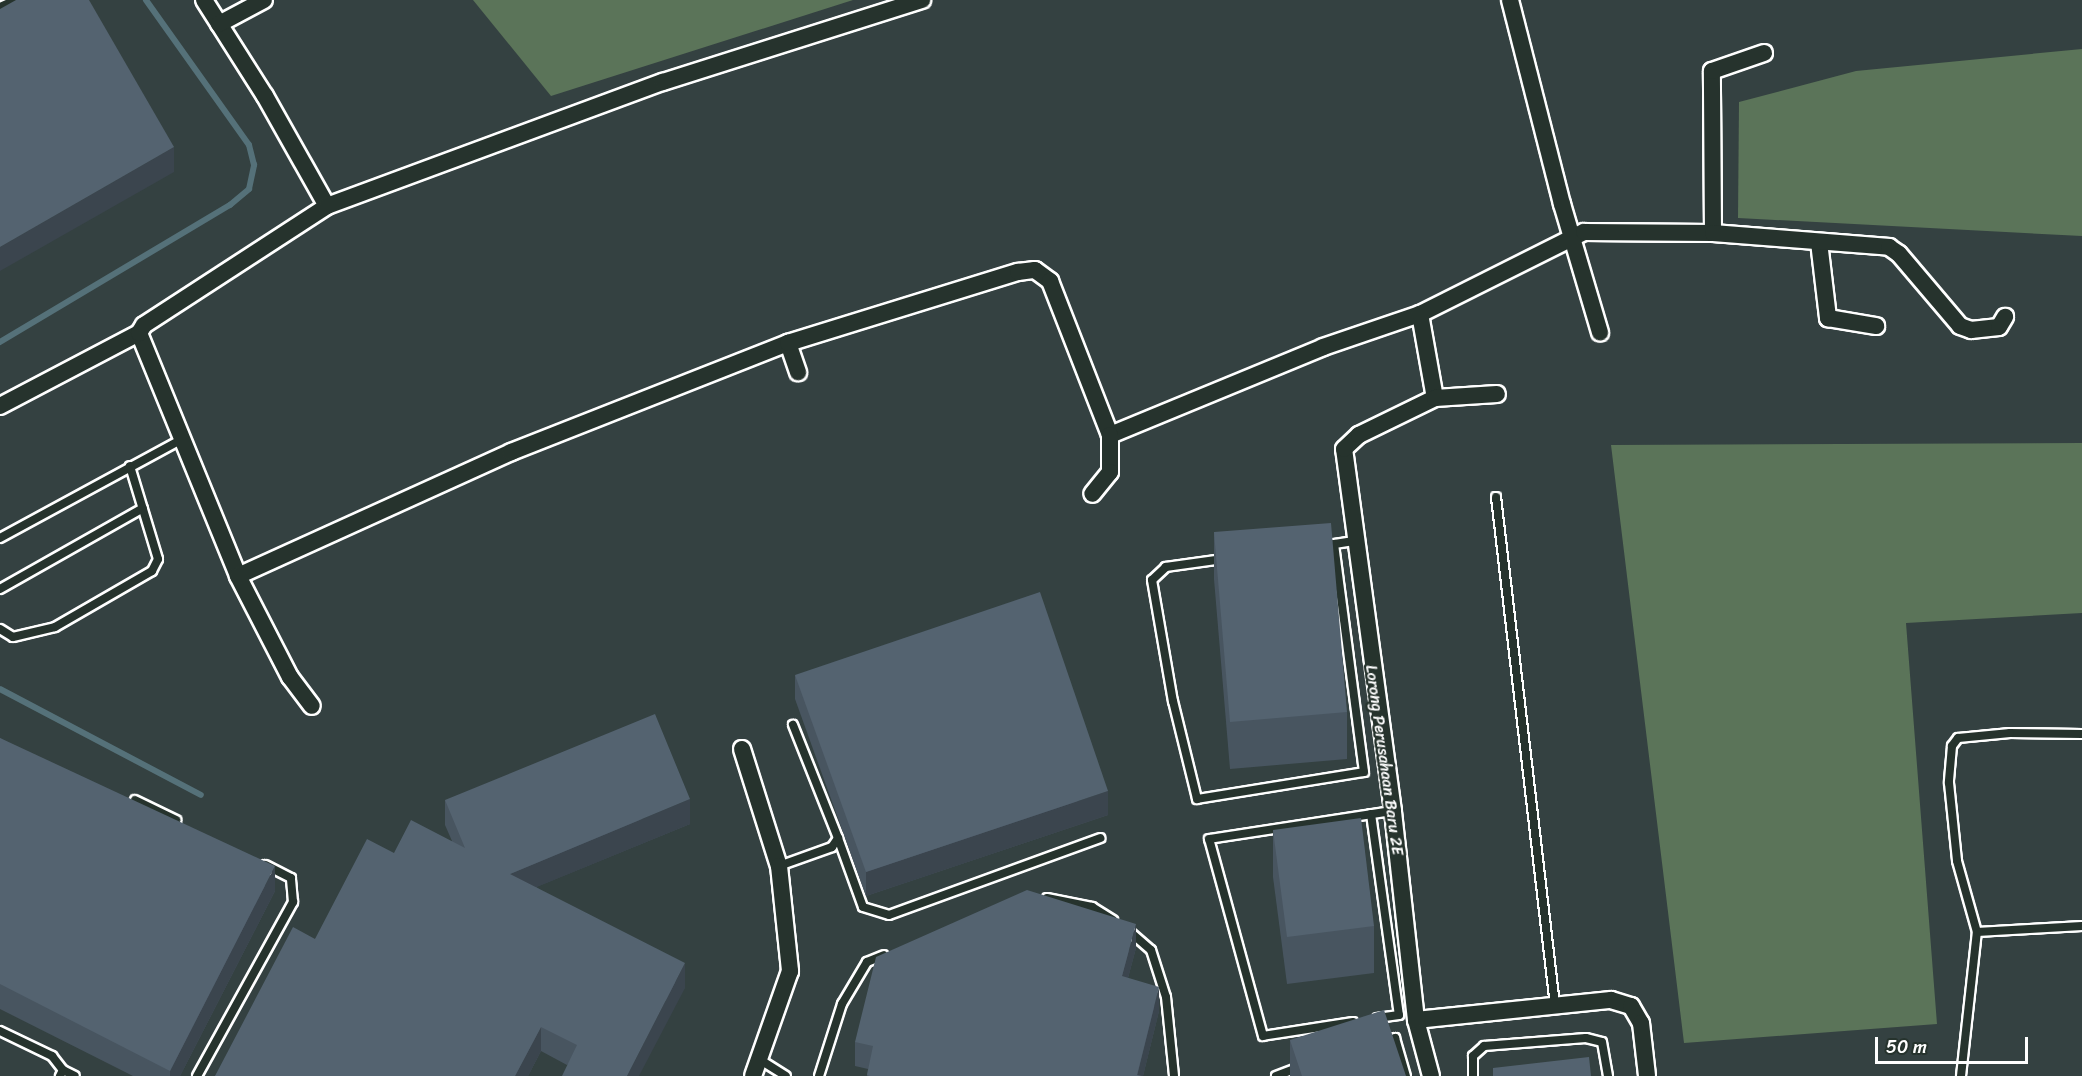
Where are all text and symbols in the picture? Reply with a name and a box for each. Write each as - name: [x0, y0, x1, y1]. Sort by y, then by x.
- street label: Lorong Perusahaan Baru 2E: [1361, 663, 1407, 857]
- scale bar: [1878, 1025, 2031, 1063]
- text: 50 m: [1886, 1031, 1927, 1063]

